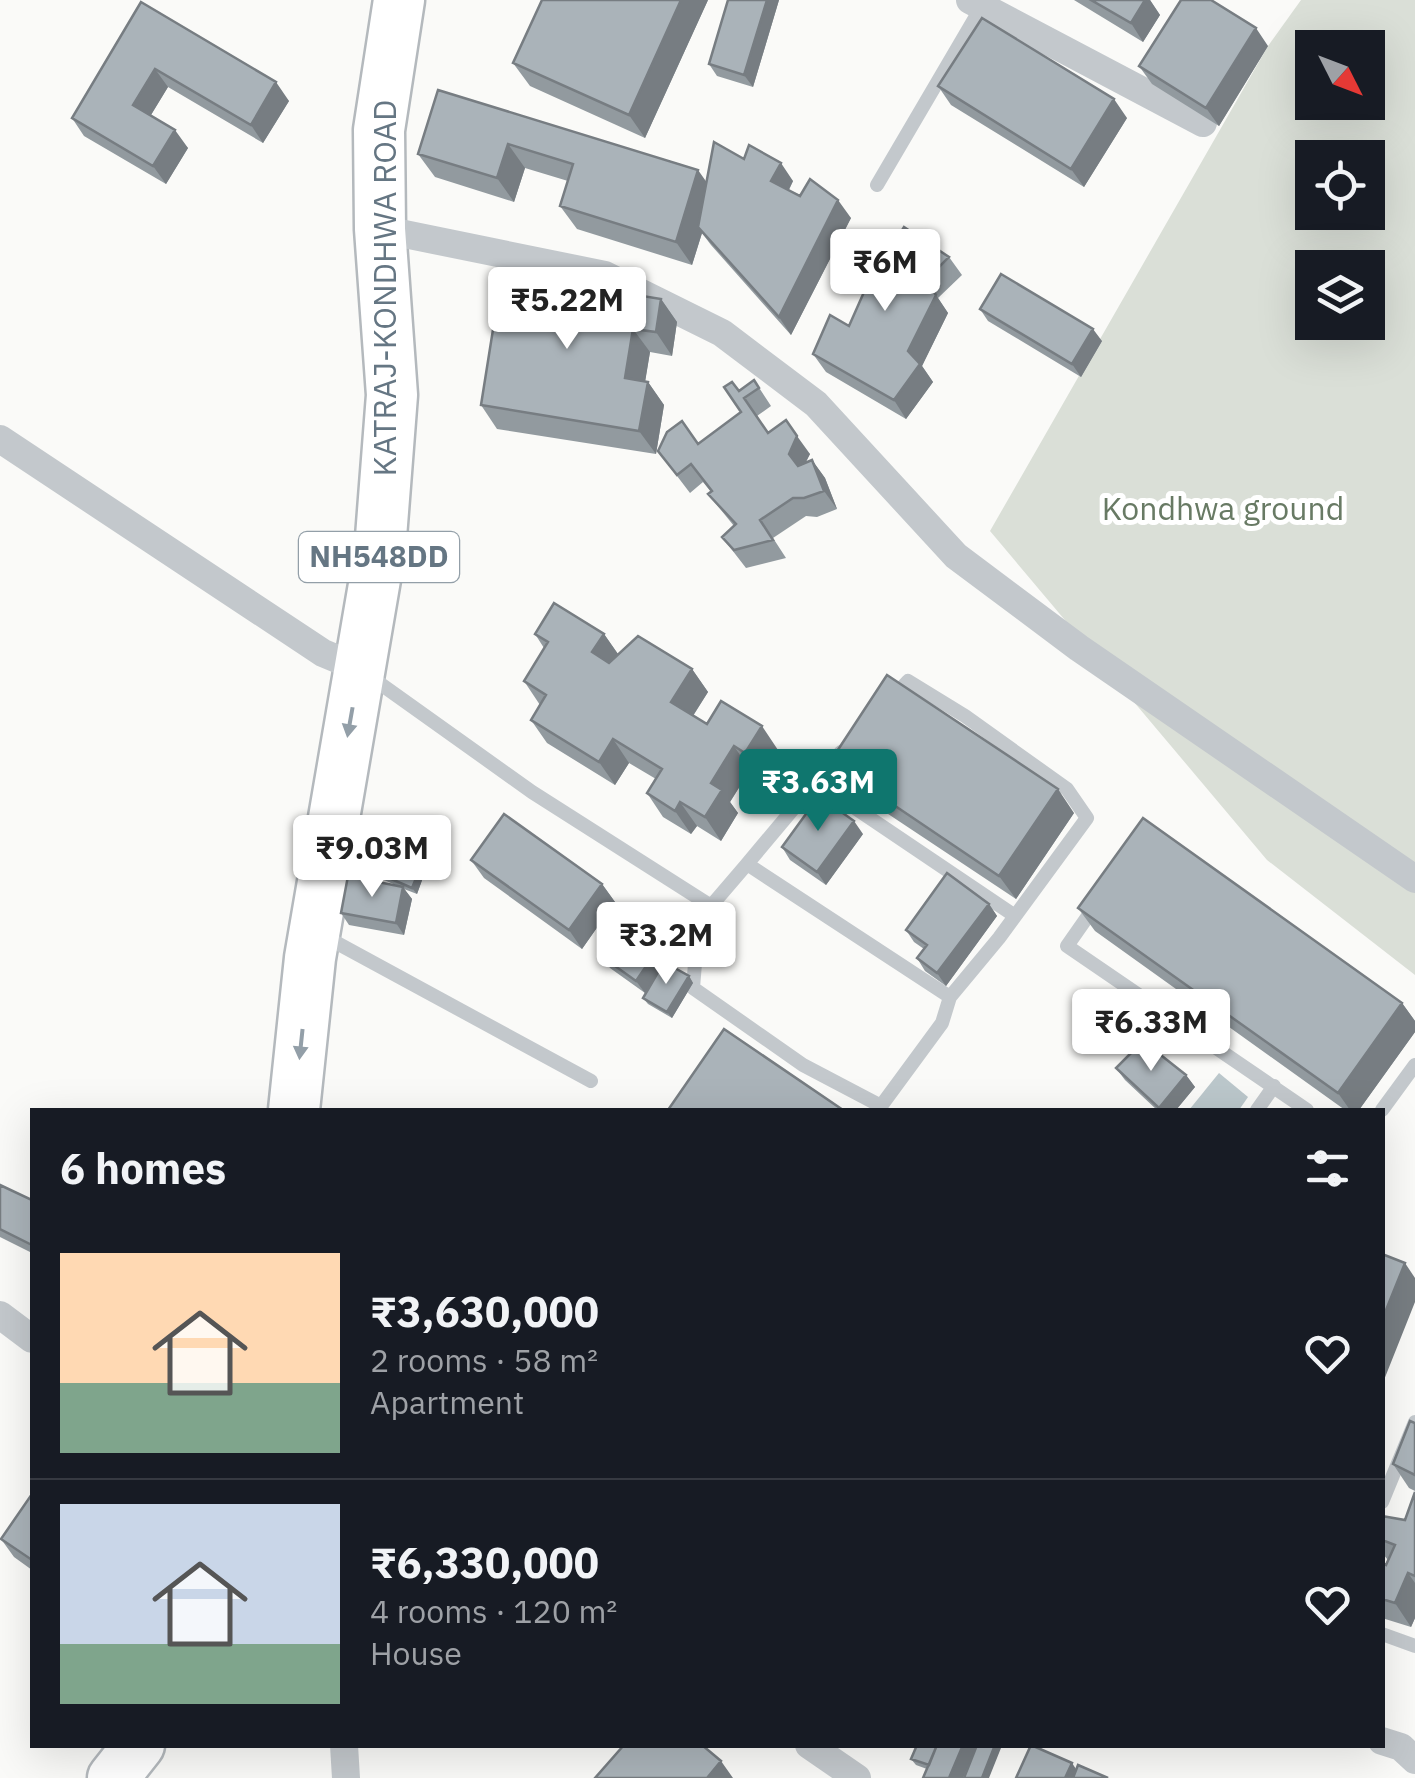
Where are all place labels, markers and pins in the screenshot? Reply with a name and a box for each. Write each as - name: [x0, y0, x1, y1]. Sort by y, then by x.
- pin: ₹6M: [837, 229, 933, 314]
- pin: ₹5.22M: [486, 267, 648, 352]
- pin: ₹3.63M: [737, 749, 899, 834]
- pin: ₹9.03M: [291, 815, 453, 900]
- pin: ₹3.2M: [596, 902, 736, 987]
- pin: ₹6.33M: [1070, 989, 1232, 1074]

